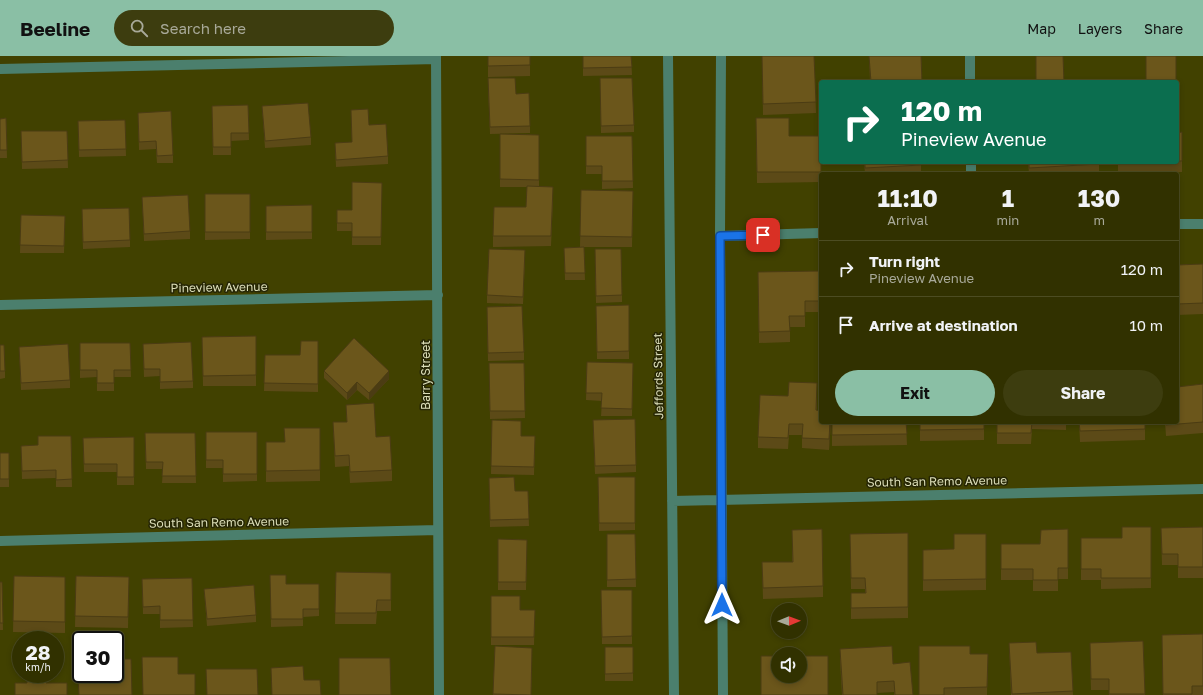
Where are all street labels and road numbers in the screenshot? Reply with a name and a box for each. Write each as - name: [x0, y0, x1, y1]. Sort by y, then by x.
- street label: Pineview Avenue: [170, 279, 268, 295]
- street label: Jeffords Street: [650, 333, 666, 419]
- street label: Barry Street: [418, 340, 433, 410]
- street label: South San Remo Avenue: [867, 472, 1007, 490]
- street label: South San Remo Avenue: [149, 513, 289, 531]

